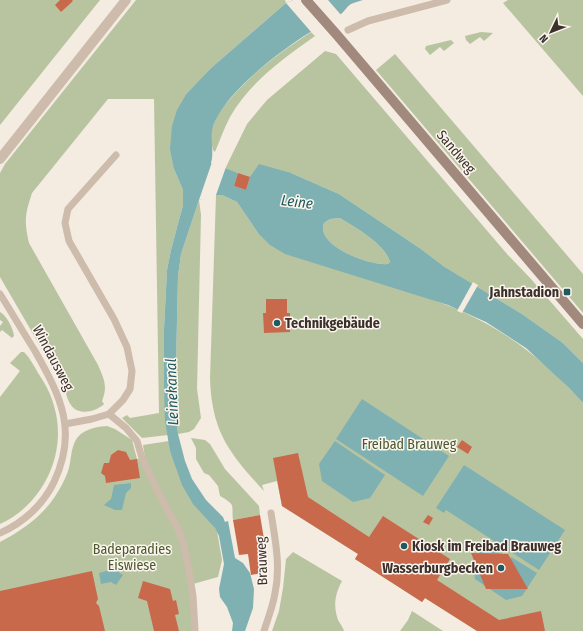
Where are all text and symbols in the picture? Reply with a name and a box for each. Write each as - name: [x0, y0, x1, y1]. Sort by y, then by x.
- north arrow: [531, 12, 571, 52]
- text: N: [537, 32, 551, 45]
- street label: Sandweg: [433, 127, 479, 177]
- water label: Leine: [280, 191, 314, 213]
- place label: Jahnstadion: [488, 284, 559, 301]
- marker: Jahnstadion: [562, 287, 572, 297]
- place label: Technikgebäude: [285, 315, 380, 332]
- marker: Technikgebäude: [272, 318, 282, 328]
- street label: Windausweg: [29, 322, 78, 394]
- water label: Leinekanal: [162, 358, 182, 426]
- park label: Freibad Brauweg: [362, 436, 457, 453]
- street label: Brauweg: [253, 536, 271, 586]
- place label: Kiosk im Freibad Brauweg: [412, 538, 561, 555]
- park label: Badeparadies Eiswiese: [93, 541, 171, 574]
- marker: Kiosk im Freibad Brauweg: [399, 541, 409, 551]
- place label: Wasserburgbecken: [382, 560, 493, 577]
- marker: Wasserburgbecken: [496, 563, 506, 573]

